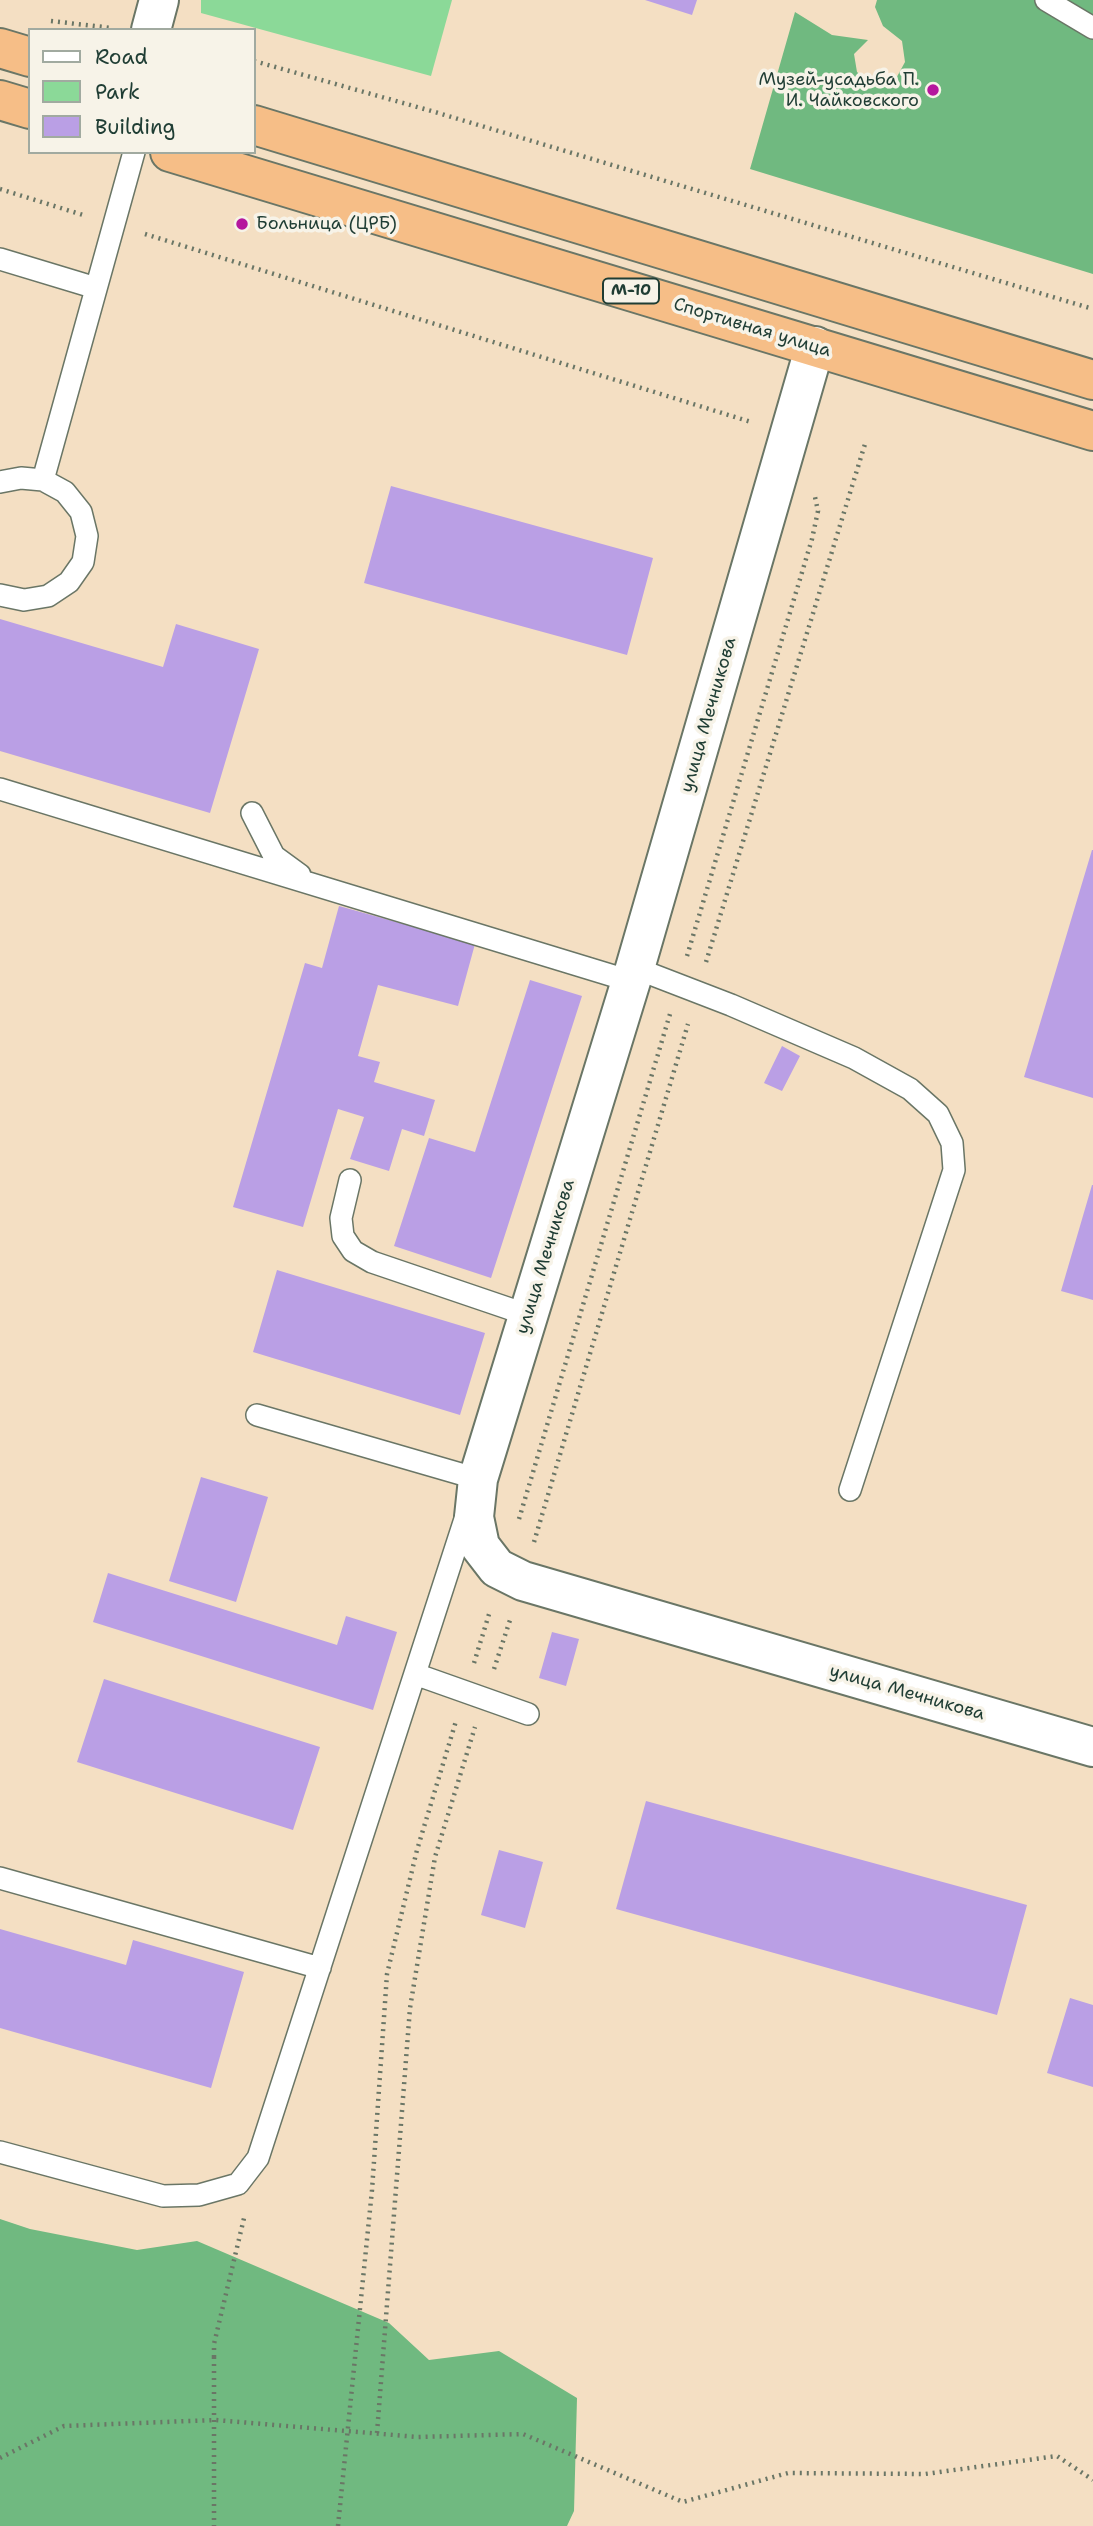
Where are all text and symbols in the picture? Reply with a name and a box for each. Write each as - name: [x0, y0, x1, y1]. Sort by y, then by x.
- legend: [28, 28, 256, 154]
- text: Road: [95, 43, 148, 71]
- place label: Музей-усадьба П. И. Чайковского: [758, 69, 919, 112]
- text: Park: [95, 78, 140, 106]
- marker: Музей-усадьба П. И. Чайковского: [925, 82, 941, 98]
- text: Building: [95, 113, 175, 141]
- place label: Больница (ЦРБ): [256, 213, 397, 235]
- marker: Больница (ЦРБ): [234, 216, 250, 232]
- road number: М-10: [603, 278, 659, 304]
- street label: Спортивная улица: [671, 294, 833, 362]
- street label: улица Мечникова: [677, 635, 741, 795]
- street label: улица Мечникова: [512, 1177, 580, 1337]
- street label: улица Мечникова: [827, 1661, 987, 1725]

